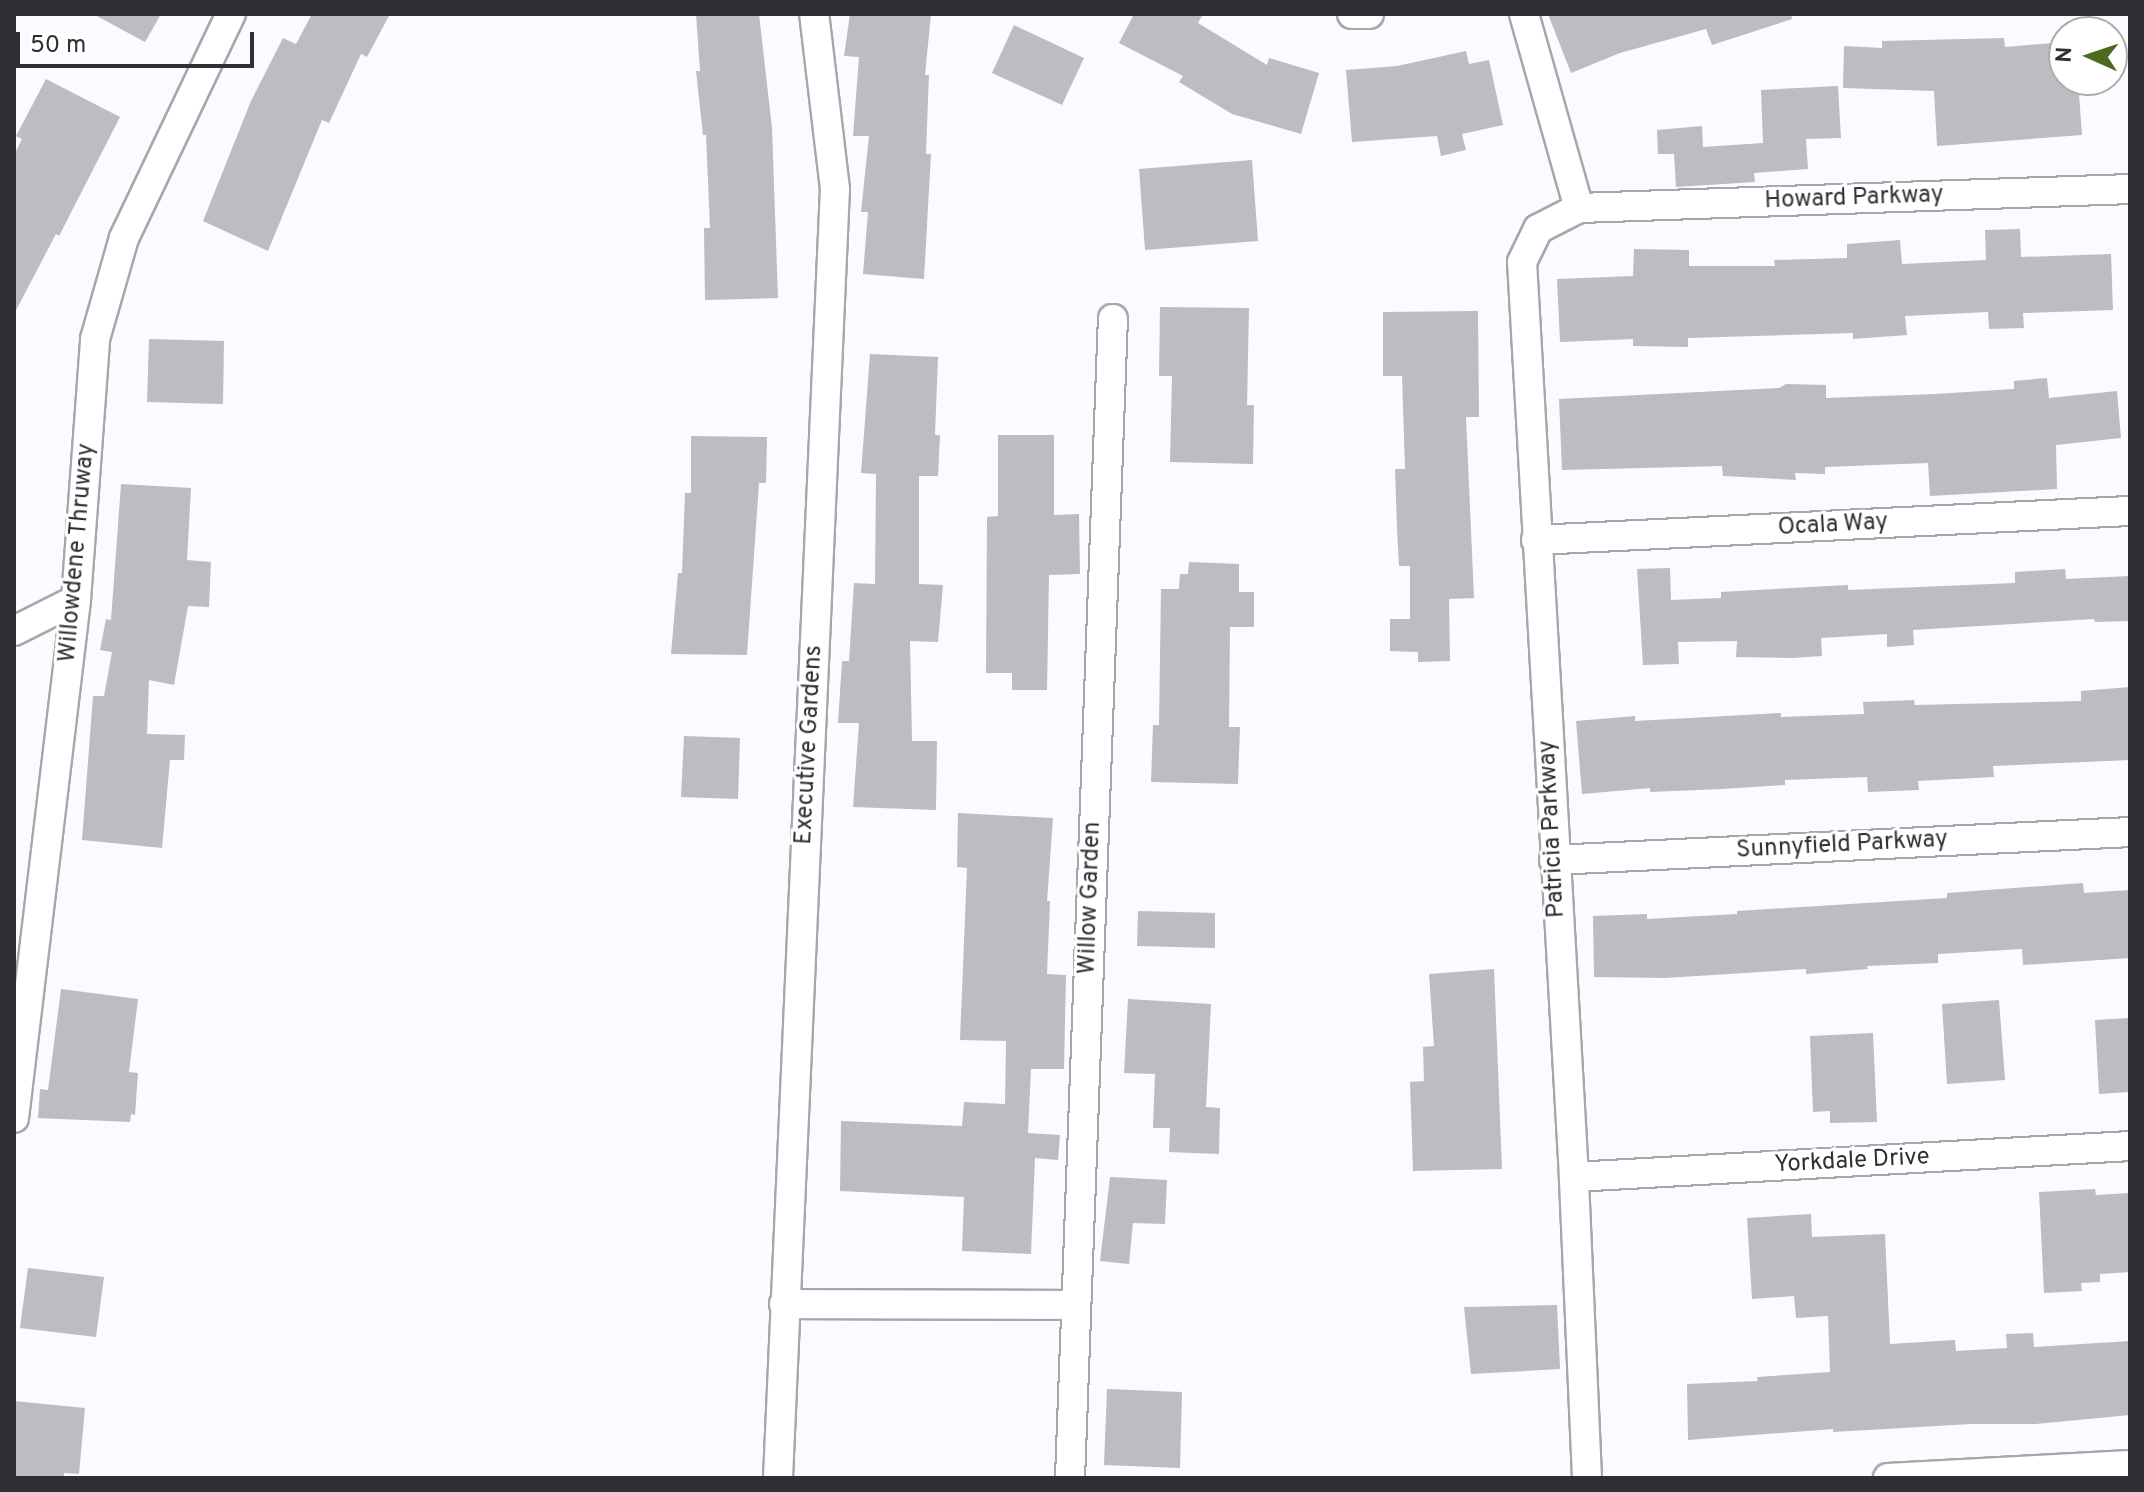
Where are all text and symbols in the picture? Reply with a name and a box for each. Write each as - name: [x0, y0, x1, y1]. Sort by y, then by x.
- scale bar: [20, 16, 258, 66]
- north arrow: [2048, 16, 2128, 96]
- text: 50 m: [30, 31, 86, 61]
- text: N: [2052, 46, 2079, 63]
- street label: Howard Parkway: [1764, 181, 1944, 217]
- street label: Willowdene Thruway: [54, 442, 102, 664]
- street label: Ocala Way: [1777, 509, 1889, 543]
- street label: Executive Gardens: [790, 645, 830, 845]
- street label: Patricia Parkway: [1534, 739, 1572, 919]
- street label: Willow Garden: [1074, 821, 1108, 975]
- street label: Sunnyfield Parkway: [1735, 826, 1949, 866]
- street label: Yorkdale Drive: [1774, 1144, 1930, 1180]

